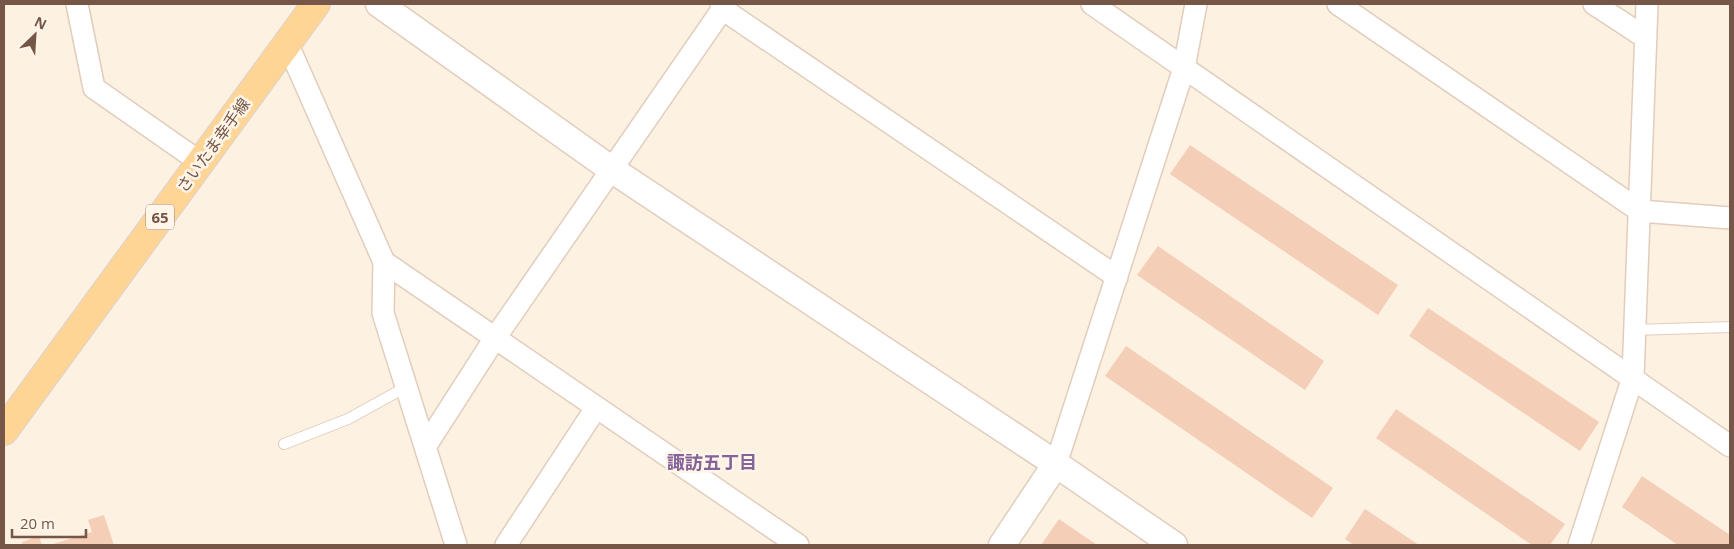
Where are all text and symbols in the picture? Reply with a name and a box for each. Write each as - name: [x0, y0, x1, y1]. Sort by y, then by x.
- north arrow: [10, 10, 60, 60]
- text: N: [32, 12, 50, 34]
- street label: さいたま幸手線: [171, 93, 255, 197]
- road number: 65: [146, 204, 174, 230]
- district label: 諏訪五丁目: [667, 450, 757, 474]
- scale bar: [12, 506, 86, 538]
- text: 20 m: [20, 513, 55, 533]

